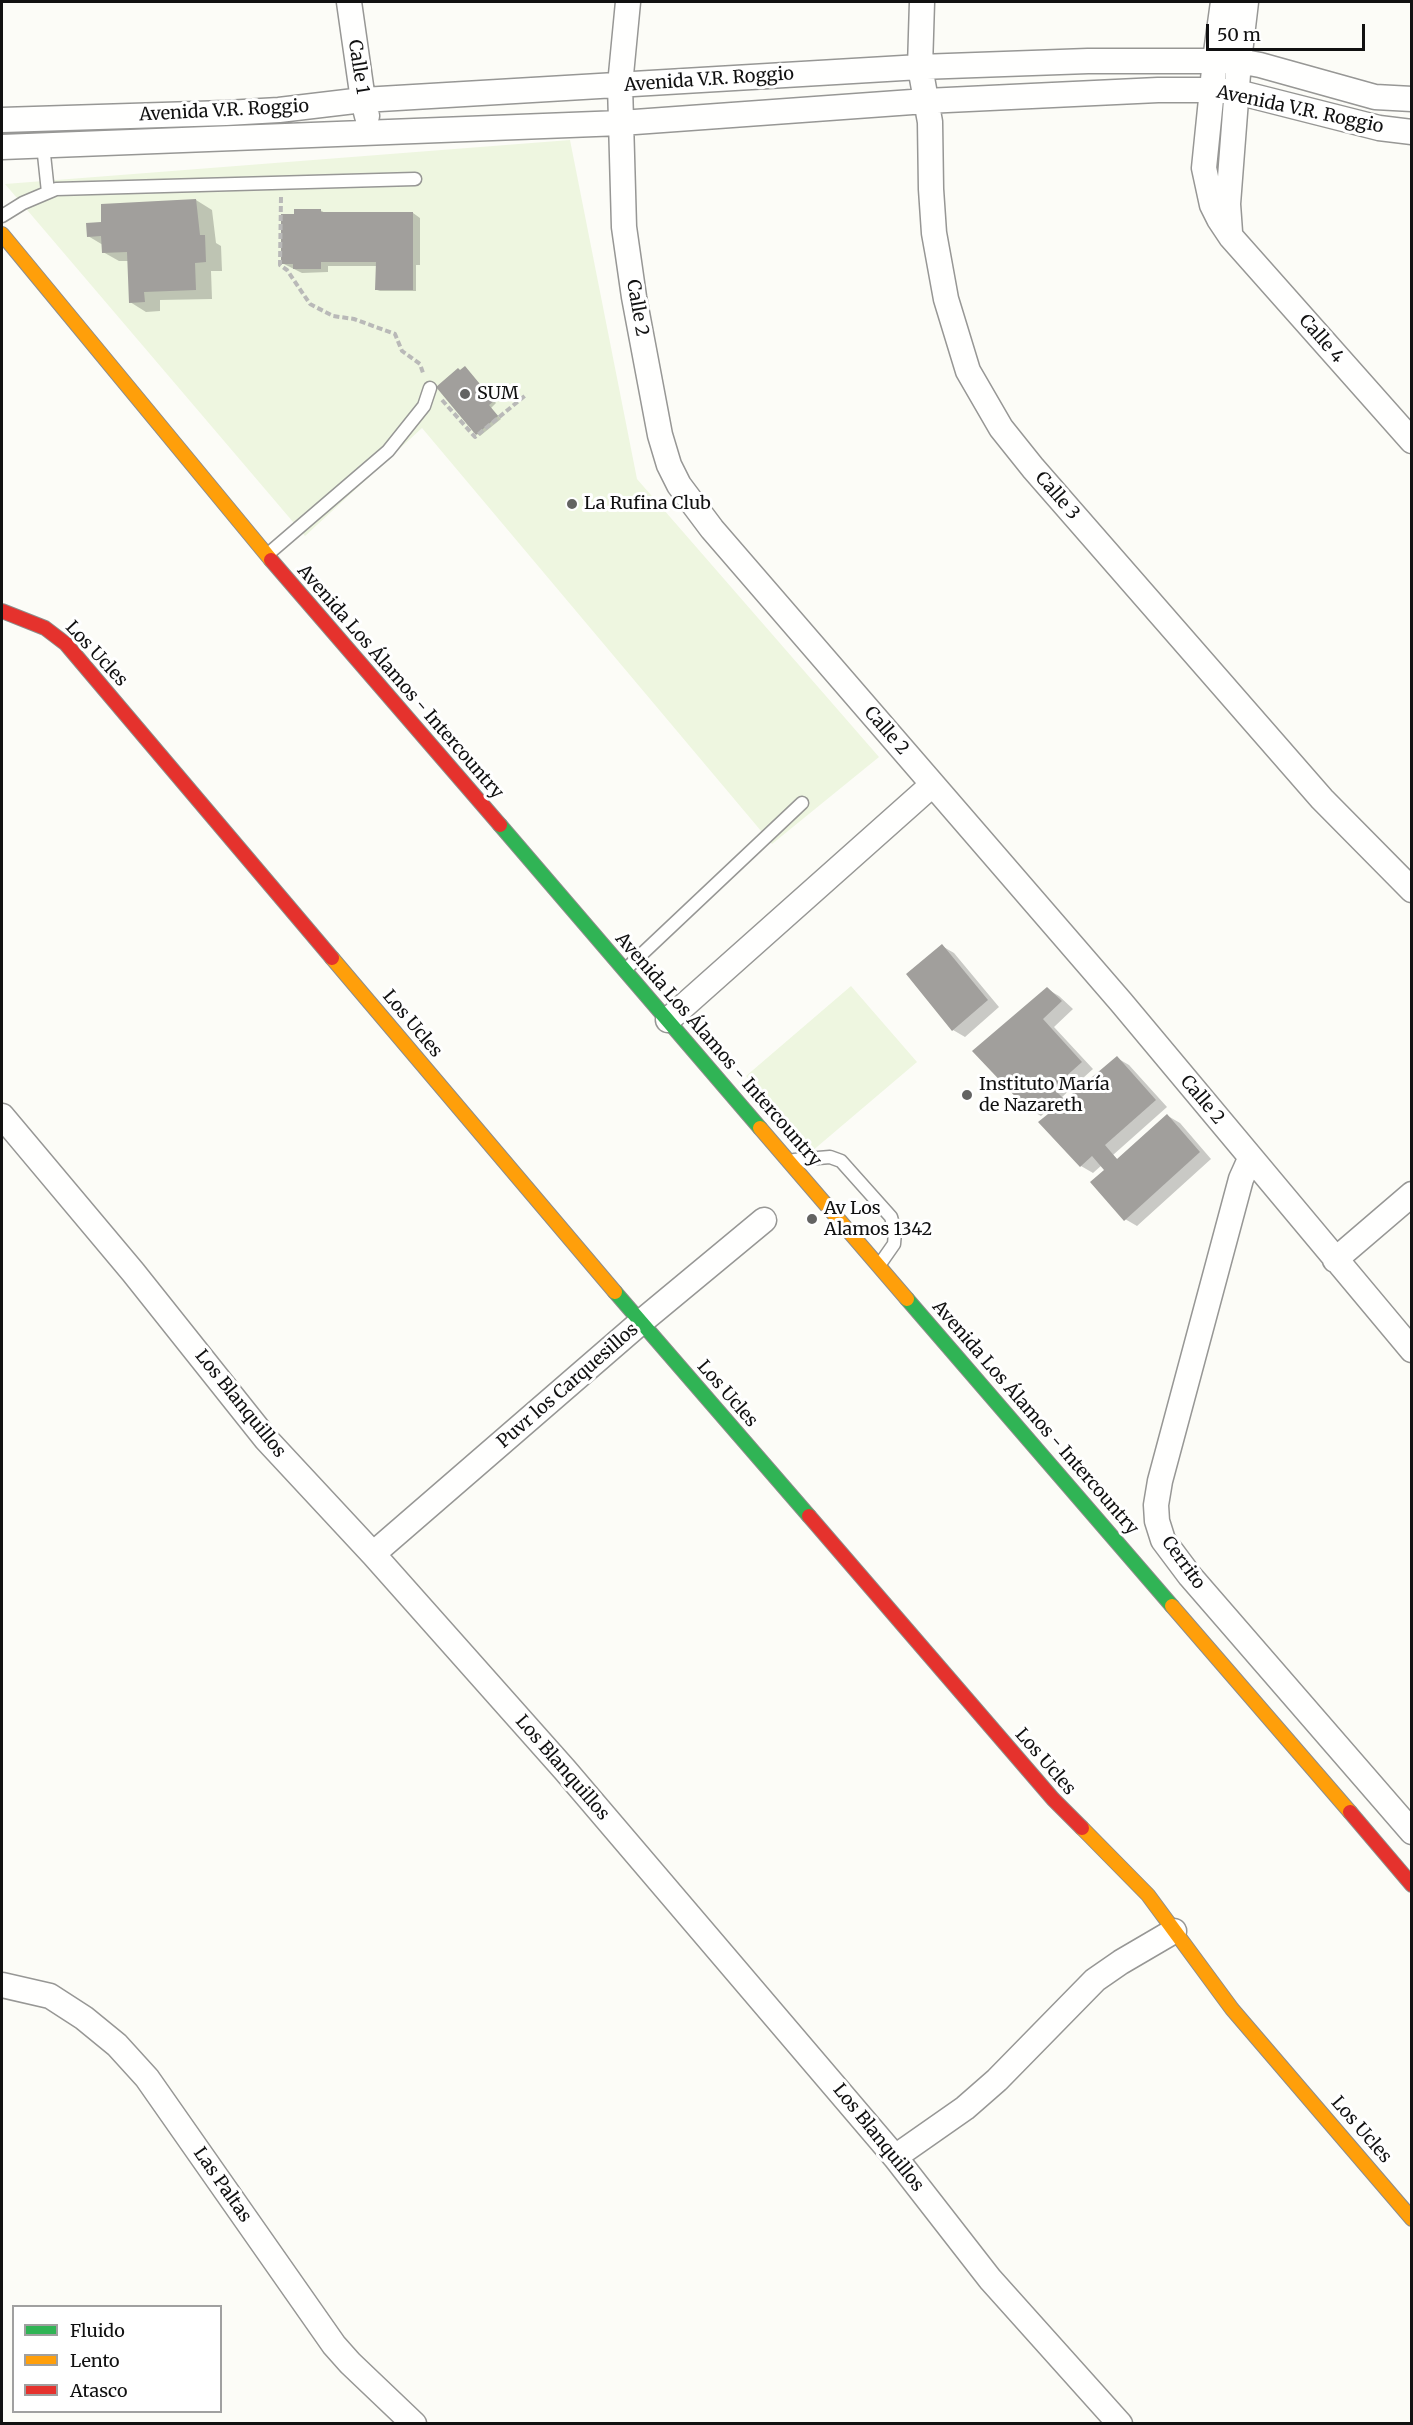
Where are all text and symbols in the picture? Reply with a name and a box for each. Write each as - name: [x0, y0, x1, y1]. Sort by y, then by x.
- scale bar: [1209, 12, 1368, 50]
- text: 50 m: [1217, 23, 1261, 46]
- street label: Calle 1: [343, 38, 373, 96]
- street label: Avenida V.R. Roggio: [623, 63, 795, 97]
- street label: Avenida V.R. Roggio: [1215, 82, 1385, 138]
- street label: Avenida V.R. Roggio: [139, 96, 309, 126]
- street label: Calle 2: [621, 278, 653, 338]
- street label: Calle 4: [1294, 310, 1348, 368]
- place label: SUM: [477, 383, 519, 405]
- marker: SUM: [458, 387, 472, 401]
- street label: Calle 3: [1030, 467, 1084, 525]
- place label: La Rufina Club: [584, 493, 711, 515]
- marker: La Rufina Club: [565, 497, 579, 511]
- street label: Avenida Los Álamos - Intercountry: [293, 561, 507, 803]
- street label: Los Ucles: [60, 617, 132, 691]
- street label: Calle 2: [859, 702, 913, 760]
- street label: Avenida Los Álamos - Intercountry: [611, 929, 825, 1171]
- street label: Los Ucles: [378, 986, 446, 1062]
- street label: Calle 2: [1175, 1071, 1229, 1129]
- place label: Instituto María de Nazareth: [979, 1074, 1110, 1116]
- marker: Instituto María de Nazareth: [960, 1088, 974, 1102]
- place label: Av Los Alamos 1342: [824, 1198, 932, 1240]
- marker: Av Los Alamos 1342: [805, 1212, 819, 1226]
- street label: Avenida Los Álamos - Intercountry: [928, 1297, 1142, 1539]
- street label: Puvr los Carquesillos: [493, 1319, 643, 1453]
- street label: Los Blanquillos: [190, 1346, 290, 1462]
- street label: Los Ucles: [692, 1356, 762, 1432]
- street label: Cerrito: [1157, 1532, 1209, 1594]
- street label: Los Blanquillos: [511, 1711, 613, 1825]
- street label: Los Ucles: [1010, 1724, 1080, 1800]
- street label: Los Blanquillos: [828, 2080, 928, 2196]
- street label: Los Ucles: [1326, 2092, 1396, 2168]
- street label: Las Paltas: [188, 2143, 256, 2227]
- legend: [12, 2305, 222, 2413]
- text: Fluido: [70, 2319, 125, 2342]
- text: Lento: [70, 2349, 120, 2372]
- text: Atasco: [70, 2379, 128, 2402]

